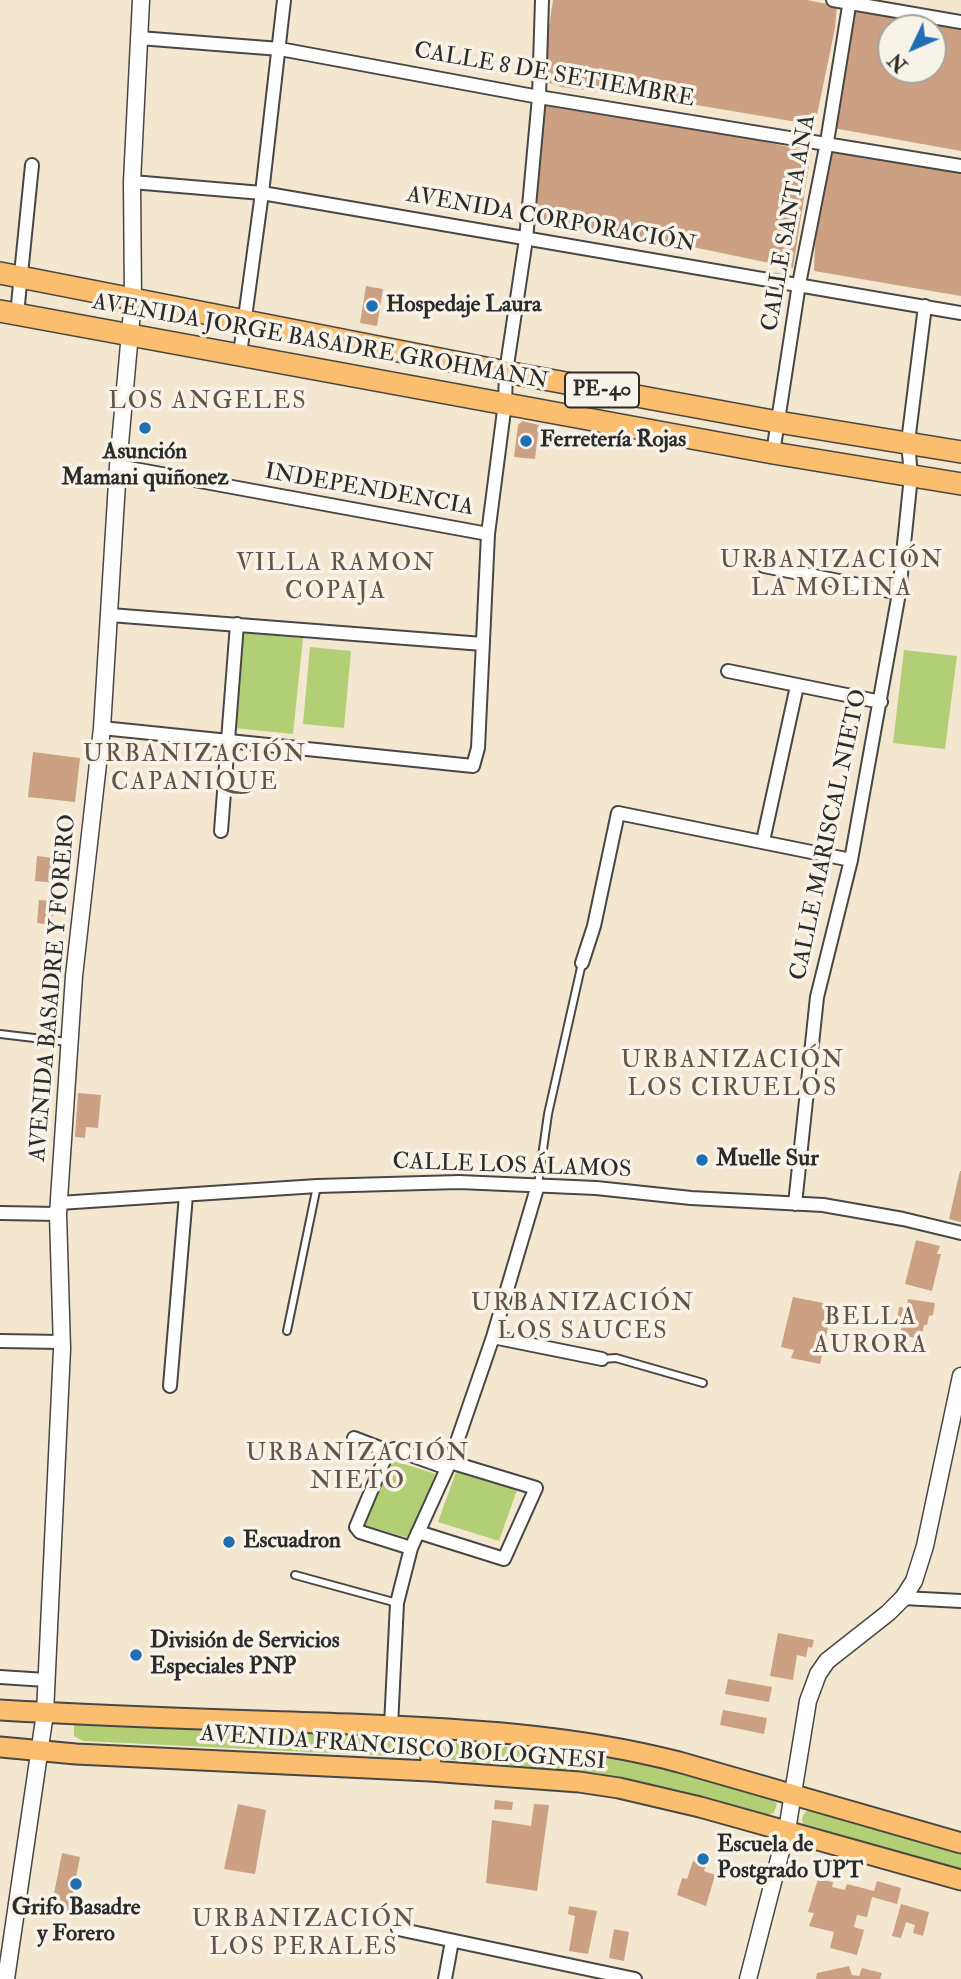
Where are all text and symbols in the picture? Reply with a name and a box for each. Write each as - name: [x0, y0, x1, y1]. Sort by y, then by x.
- north arrow: [877, 14, 947, 84]
- street label: CALLE 8 DE SETIEMBRE: [412, 38, 696, 114]
- text: N: [884, 48, 913, 77]
- street label: CALLE SANTA ANA: [757, 113, 823, 333]
- street label: AVENIDA CORPORACIÓN: [404, 182, 698, 260]
- street label: AVENIDA JORGE BASADRE GROHMANN: [90, 289, 550, 397]
- place label: Hospedaje Laura: [386, 292, 541, 320]
- marker: Hospedaje Laura: [364, 298, 380, 314]
- road number: PE-40: [565, 372, 639, 408]
- district label: LOS ANGELES: [110, 389, 306, 417]
- marker: Asunción Mamani quiñonez: [137, 420, 153, 436]
- place label: Ferretería Rojas: [540, 427, 686, 455]
- marker: Ferretería Rojas: [518, 433, 534, 449]
- place label: Asunción Mamani quiñonez: [61, 439, 229, 493]
- street label: INDEPENDENCIA: [262, 459, 476, 523]
- district label: URBANIZACIÓN LA MOLINA: [721, 548, 943, 604]
- district label: VILLA RAMON COPAJA: [237, 551, 435, 607]
- street label: CALLE MARISCAL NIETO: [786, 687, 874, 983]
- district label: URBANIZACIÓN CAPANIQUE: [84, 742, 306, 798]
- street label: AVENIDA BASADRE Y FORERO: [25, 813, 83, 1163]
- district label: URBANIZACIÓN LOS CIRUELOS: [622, 1048, 844, 1104]
- place label: Muelle Sur: [716, 1146, 819, 1174]
- street label: CALLE LOS ÁLAMOS: [392, 1149, 632, 1185]
- marker: Muelle Sur: [694, 1152, 710, 1168]
- district label: URBANIZACIÓN LOS SAUCES: [472, 1291, 694, 1347]
- district label: BELLA AURORA: [814, 1305, 928, 1361]
- district label: URBANIZACIÓN NIETO: [247, 1441, 469, 1497]
- place label: Escuadron: [243, 1528, 341, 1556]
- marker: Escuadron: [221, 1534, 237, 1550]
- place label: División de Servicios Especiales PNP: [150, 1628, 340, 1682]
- marker: División de Servicios Especiales PNP: [128, 1647, 144, 1663]
- street label: AVENIDA FRANCISCO BOLOGNESI: [199, 1721, 607, 1777]
- place label: Escuela de Postgrado UPT: [717, 1832, 863, 1886]
- marker: Escuela de Postgrado UPT: [695, 1851, 711, 1867]
- marker: Grifo Basadre y Forero: [68, 1876, 84, 1892]
- place label: Grifo Basadre y Forero: [12, 1895, 140, 1949]
- district label: URBANIZACIÓN LOS PERALES: [193, 1907, 415, 1963]

